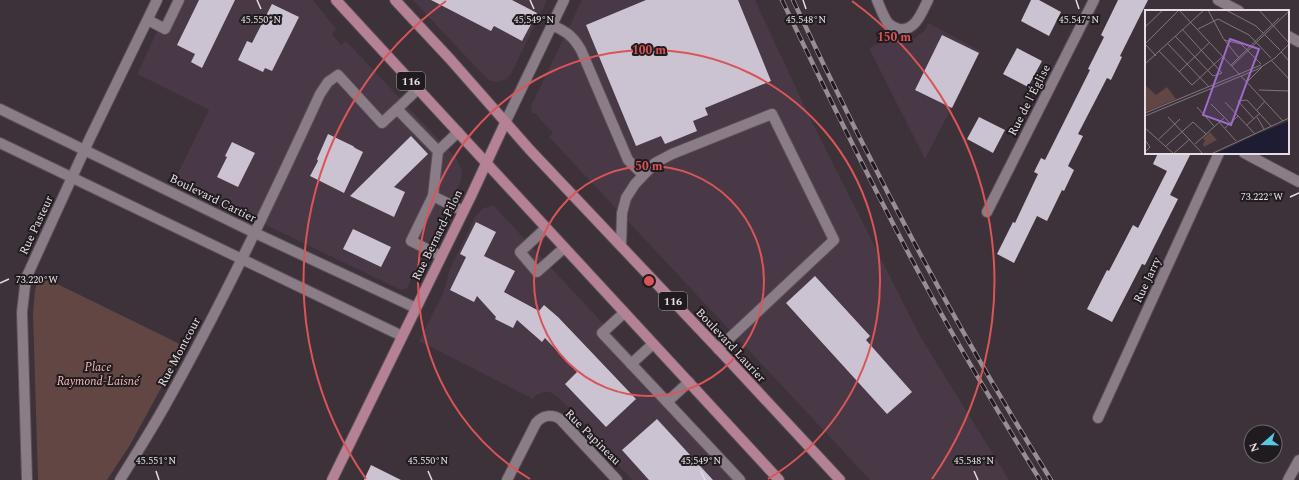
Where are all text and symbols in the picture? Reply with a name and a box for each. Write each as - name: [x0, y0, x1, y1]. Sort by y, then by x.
- inset map: [1145, 10, 1289, 154]
- text: 45.550°N: [241, 12, 281, 28]
- text: 45.549°N: [514, 12, 554, 28]
- text: 45.548°N: [786, 12, 826, 28]
- text: 45.547°N: [1059, 12, 1099, 28]
- text: 150 m: [877, 28, 911, 47]
- text: 100 m: [632, 41, 666, 60]
- street label: Rue de l'Église: [1003, 61, 1056, 139]
- road number: 116: [397, 72, 425, 90]
- text: 50 m: [635, 157, 663, 176]
- street label: Boulevard Cartier: [166, 169, 260, 228]
- street label: Rue Bernard-Pilon: [407, 186, 468, 284]
- text: 73.222°W: [1241, 189, 1283, 205]
- street label: Rue Pasteur: [14, 192, 59, 258]
- street label: Rue Jarry: [1128, 253, 1167, 306]
- text: 73.220°W: [16, 272, 58, 288]
- centre of rings: [642, 274, 656, 288]
- road number: 116: [659, 292, 687, 310]
- street label: Boulevard Laurier: [691, 304, 770, 387]
- street label: Rue Montcour: [153, 314, 206, 390]
- park label: Place Raymond-Laisné: [57, 358, 141, 391]
- street label: Rue Papineau: [560, 405, 625, 470]
- north arrow: [1243, 424, 1283, 464]
- text: N: [1245, 440, 1264, 454]
- text: 45.551°N: [136, 453, 176, 469]
- text: 45.550°N: [408, 453, 448, 469]
- text: 45.549°N: [681, 453, 721, 469]
- text: 45.548°N: [954, 453, 994, 469]

